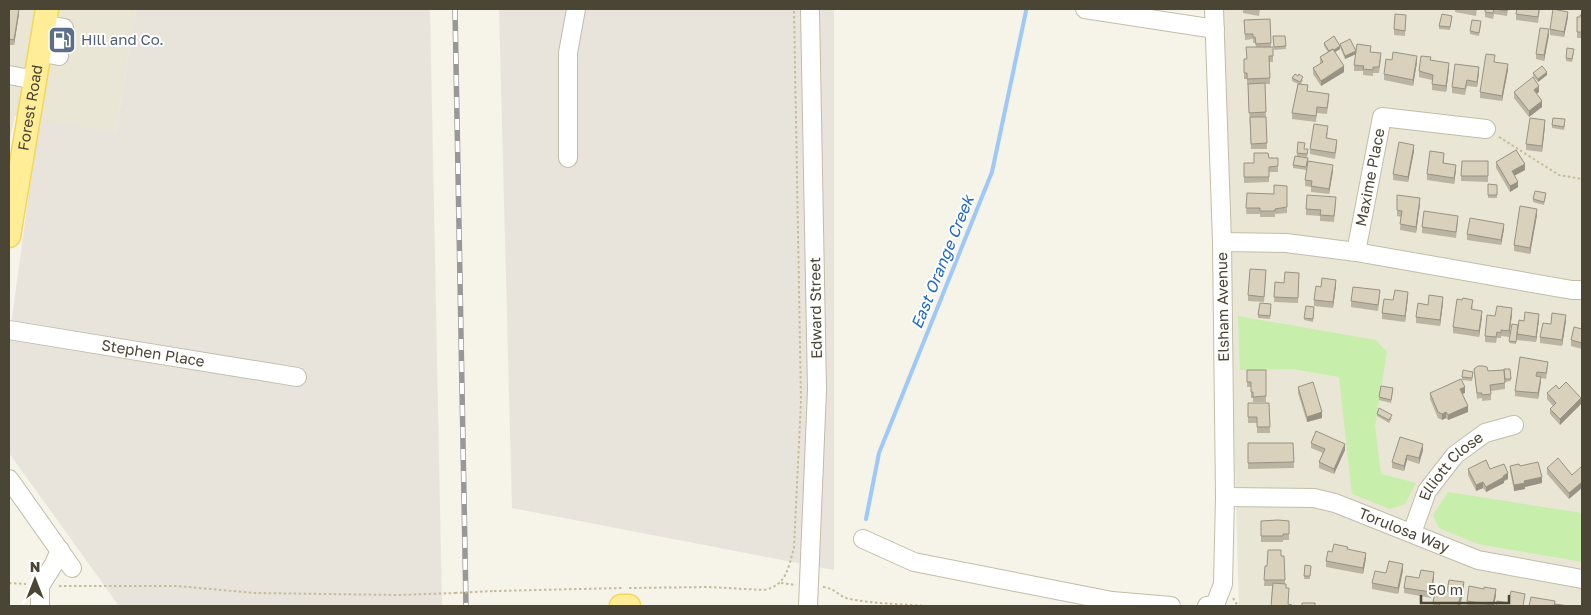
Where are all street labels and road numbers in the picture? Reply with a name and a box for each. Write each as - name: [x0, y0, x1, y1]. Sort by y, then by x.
- street label: Forest Road: [13, 63, 46, 152]
- street label: Maxime Place: [1351, 126, 1388, 228]
- street label: Elsham Avenue: [1212, 252, 1232, 362]
- street label: Edward Street: [805, 257, 825, 359]
- street label: Stephen Place: [100, 335, 206, 370]
- street label: Elliott Close: [1414, 427, 1486, 503]
- street label: Torulosa Way: [1356, 503, 1453, 556]

